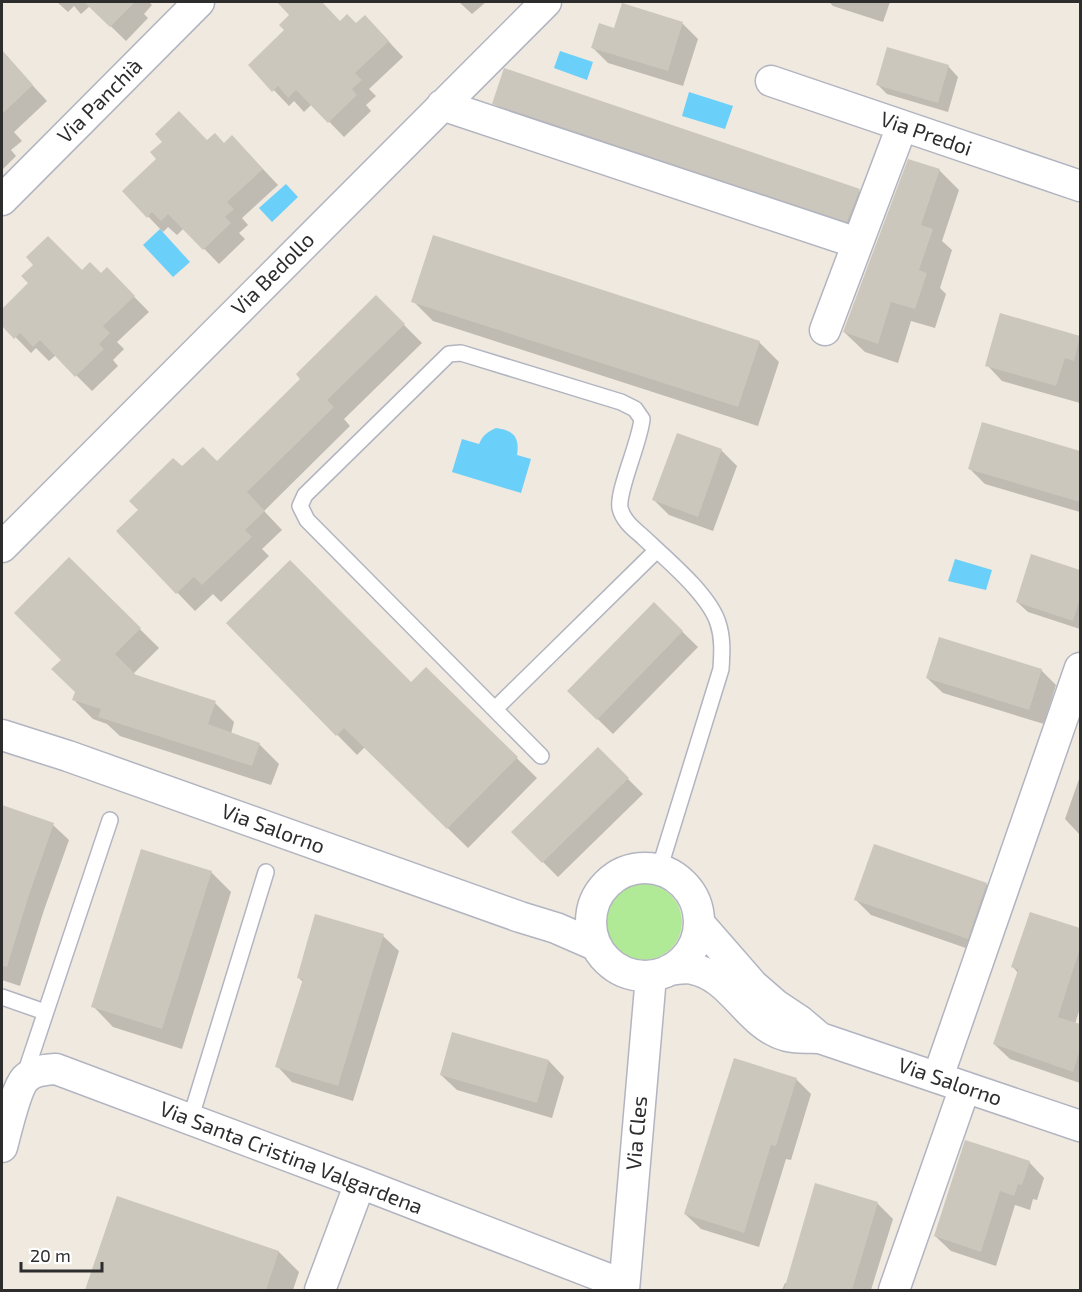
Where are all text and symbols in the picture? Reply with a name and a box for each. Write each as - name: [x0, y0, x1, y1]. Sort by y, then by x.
- street label: Via Panchià: [51, 52, 146, 147]
- street label: Via Predoi: [877, 105, 976, 160]
- street label: Via Bedollo: [225, 226, 319, 320]
- street label: Via Salorno: [218, 797, 329, 858]
- street label: Via Salorno: [895, 1051, 1006, 1110]
- street label: Via Santa Cristina Valgardena: [157, 1095, 427, 1218]
- street label: Via Cles: [620, 1095, 651, 1171]
- scale bar: [21, 1235, 102, 1273]
- text: 20 m: [30, 1244, 71, 1266]

